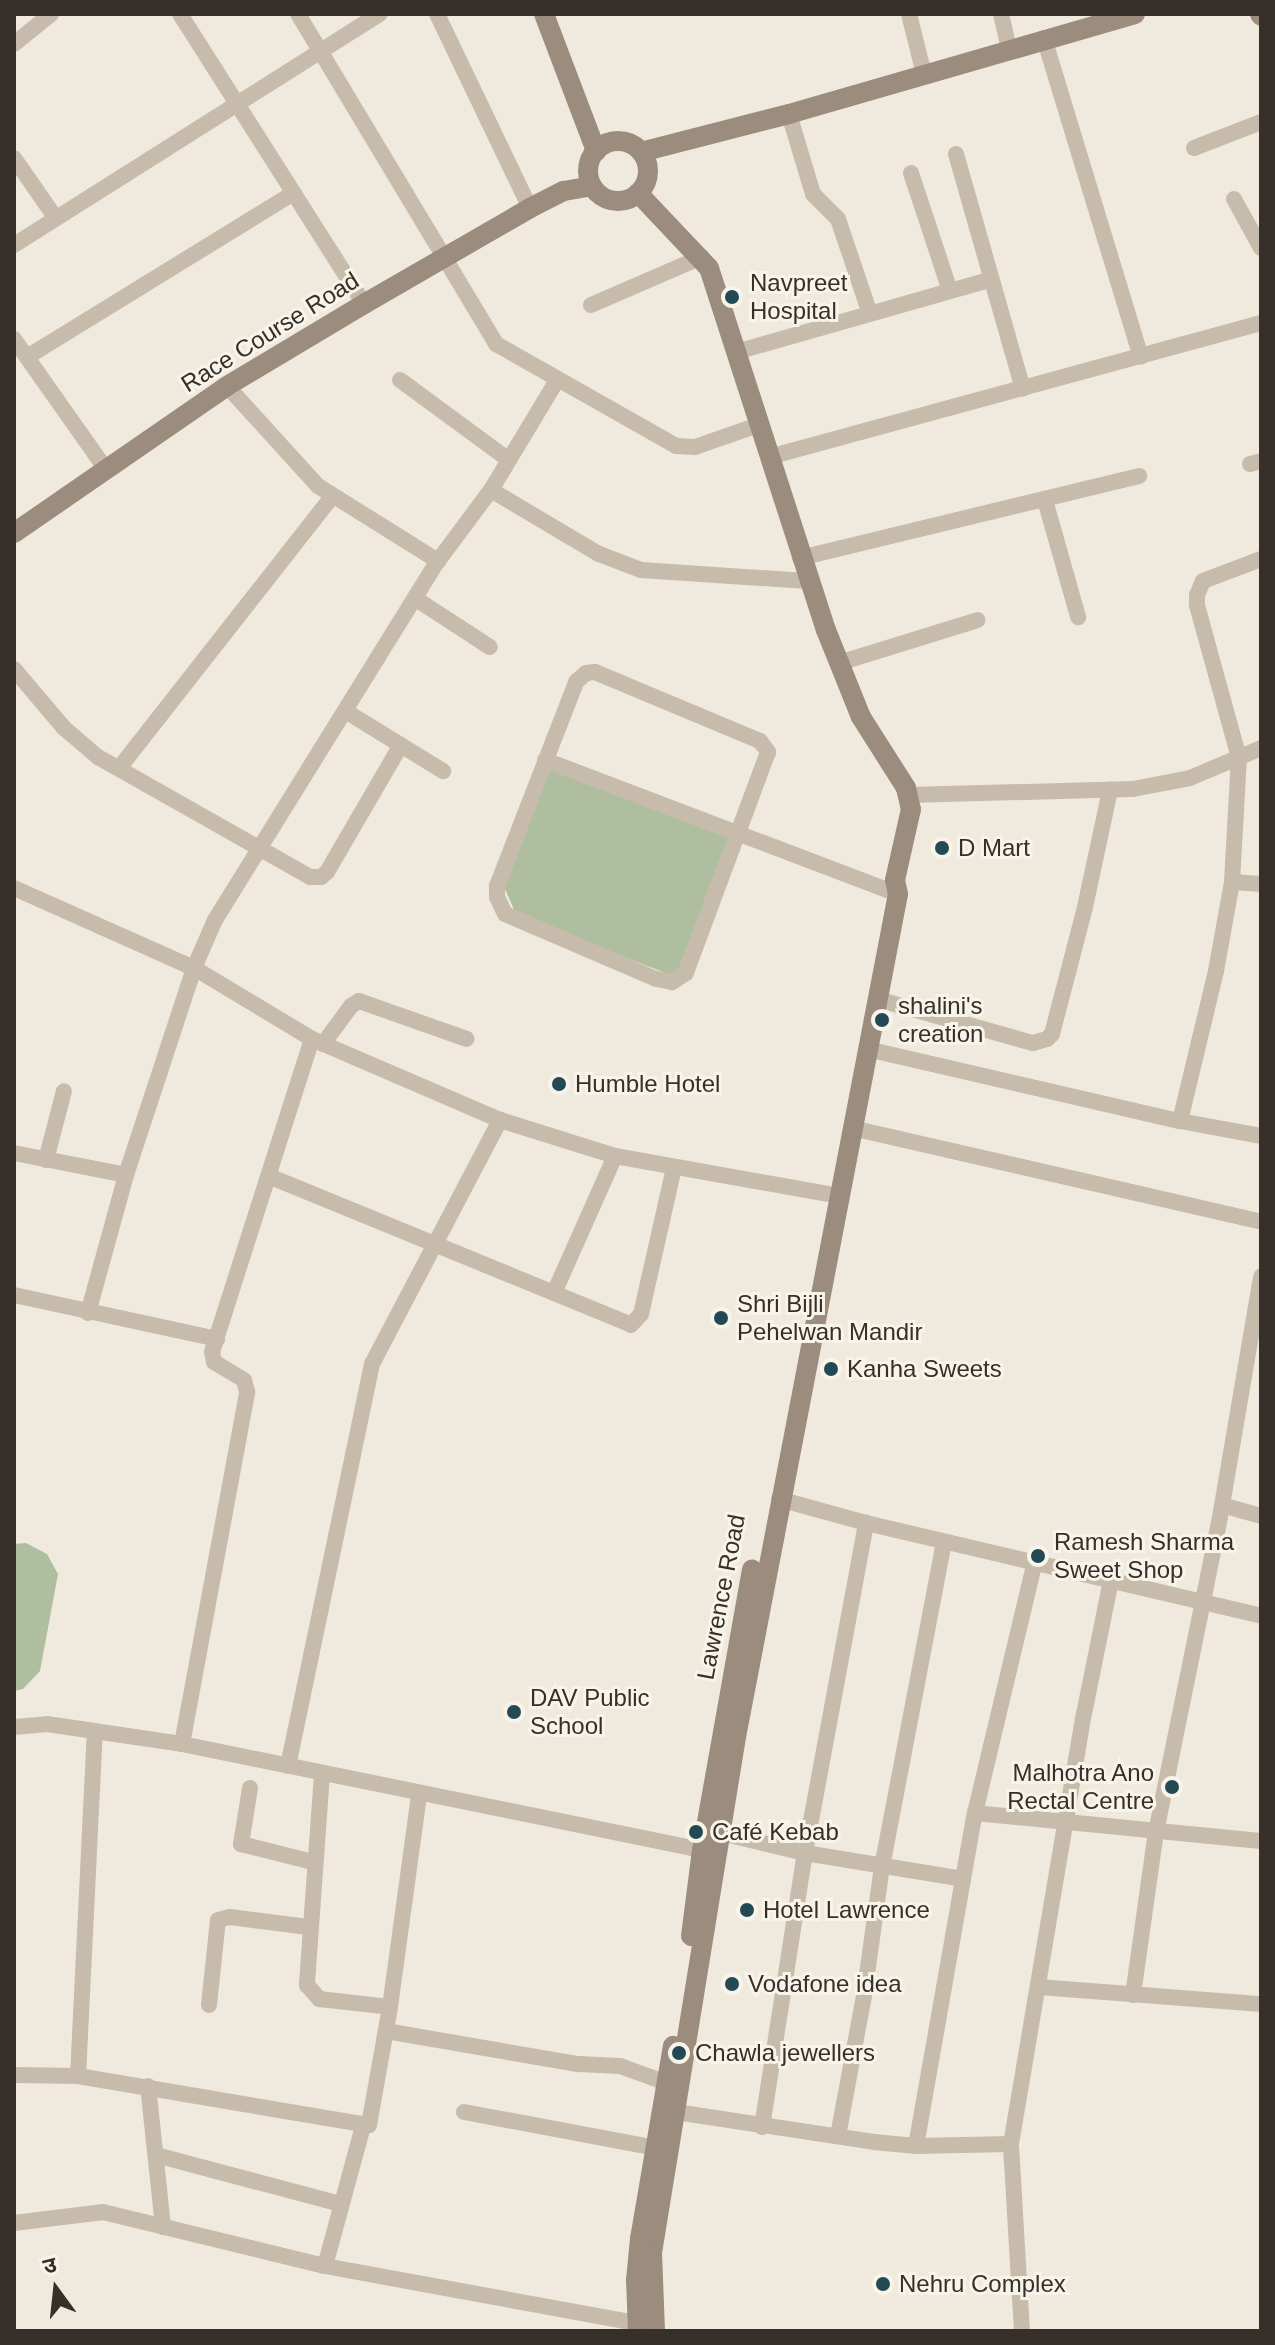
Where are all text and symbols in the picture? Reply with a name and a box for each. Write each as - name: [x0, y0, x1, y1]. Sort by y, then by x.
- street label: Race Course Road: [176, 266, 364, 398]
- place label: Navpreet Hospital: [750, 269, 847, 325]
- marker: Navpreet Hospital: [721, 286, 743, 308]
- place label: D Mart: [958, 834, 1030, 862]
- marker: D Mart: [933, 839, 951, 857]
- place label: shalini's creation: [898, 992, 983, 1048]
- marker: shalini's creation: [873, 1011, 891, 1029]
- place label: Humble Hotel: [575, 1070, 720, 1098]
- marker: Humble Hotel: [550, 1075, 568, 1093]
- place label: Shri Bijli Pehelwan Mandir: [737, 1290, 922, 1346]
- marker: Shri Bijli Pehelwan Mandir: [712, 1309, 730, 1327]
- place label: Kanha Sweets: [847, 1355, 1002, 1383]
- marker: Kanha Sweets: [822, 1360, 840, 1378]
- street label: Lawrence Road: [691, 1512, 751, 1682]
- place label: Ramesh Sharma Sweet Shop: [1054, 1528, 1234, 1584]
- marker: Ramesh Sharma Sweet Shop: [1029, 1547, 1047, 1565]
- place label: DAV Public School: [530, 1684, 650, 1740]
- marker: DAV Public School: [505, 1703, 523, 1721]
- place label: Malhotra Ano Rectal Centre: [1007, 1759, 1154, 1815]
- marker: Malhotra Ano Rectal Centre: [1161, 1776, 1183, 1798]
- place label: Café Kebab: [712, 1818, 839, 1846]
- marker: Café Kebab: [687, 1823, 705, 1841]
- place label: Hotel Lawrence: [763, 1896, 930, 1924]
- marker: Hotel Lawrence: [738, 1901, 756, 1919]
- place label: Vodafone idea: [748, 1970, 901, 1998]
- marker: Vodafone idea: [723, 1975, 741, 1993]
- place label: Chawla jewellers: [695, 2039, 875, 2067]
- marker: Chawla jewellers: [670, 2044, 688, 2062]
- north arrow: [16, 2249, 96, 2329]
- text: उ: [40, 2252, 59, 2279]
- place label: Nehru Complex: [899, 2270, 1066, 2298]
- marker: Nehru Complex: [874, 2275, 892, 2293]

